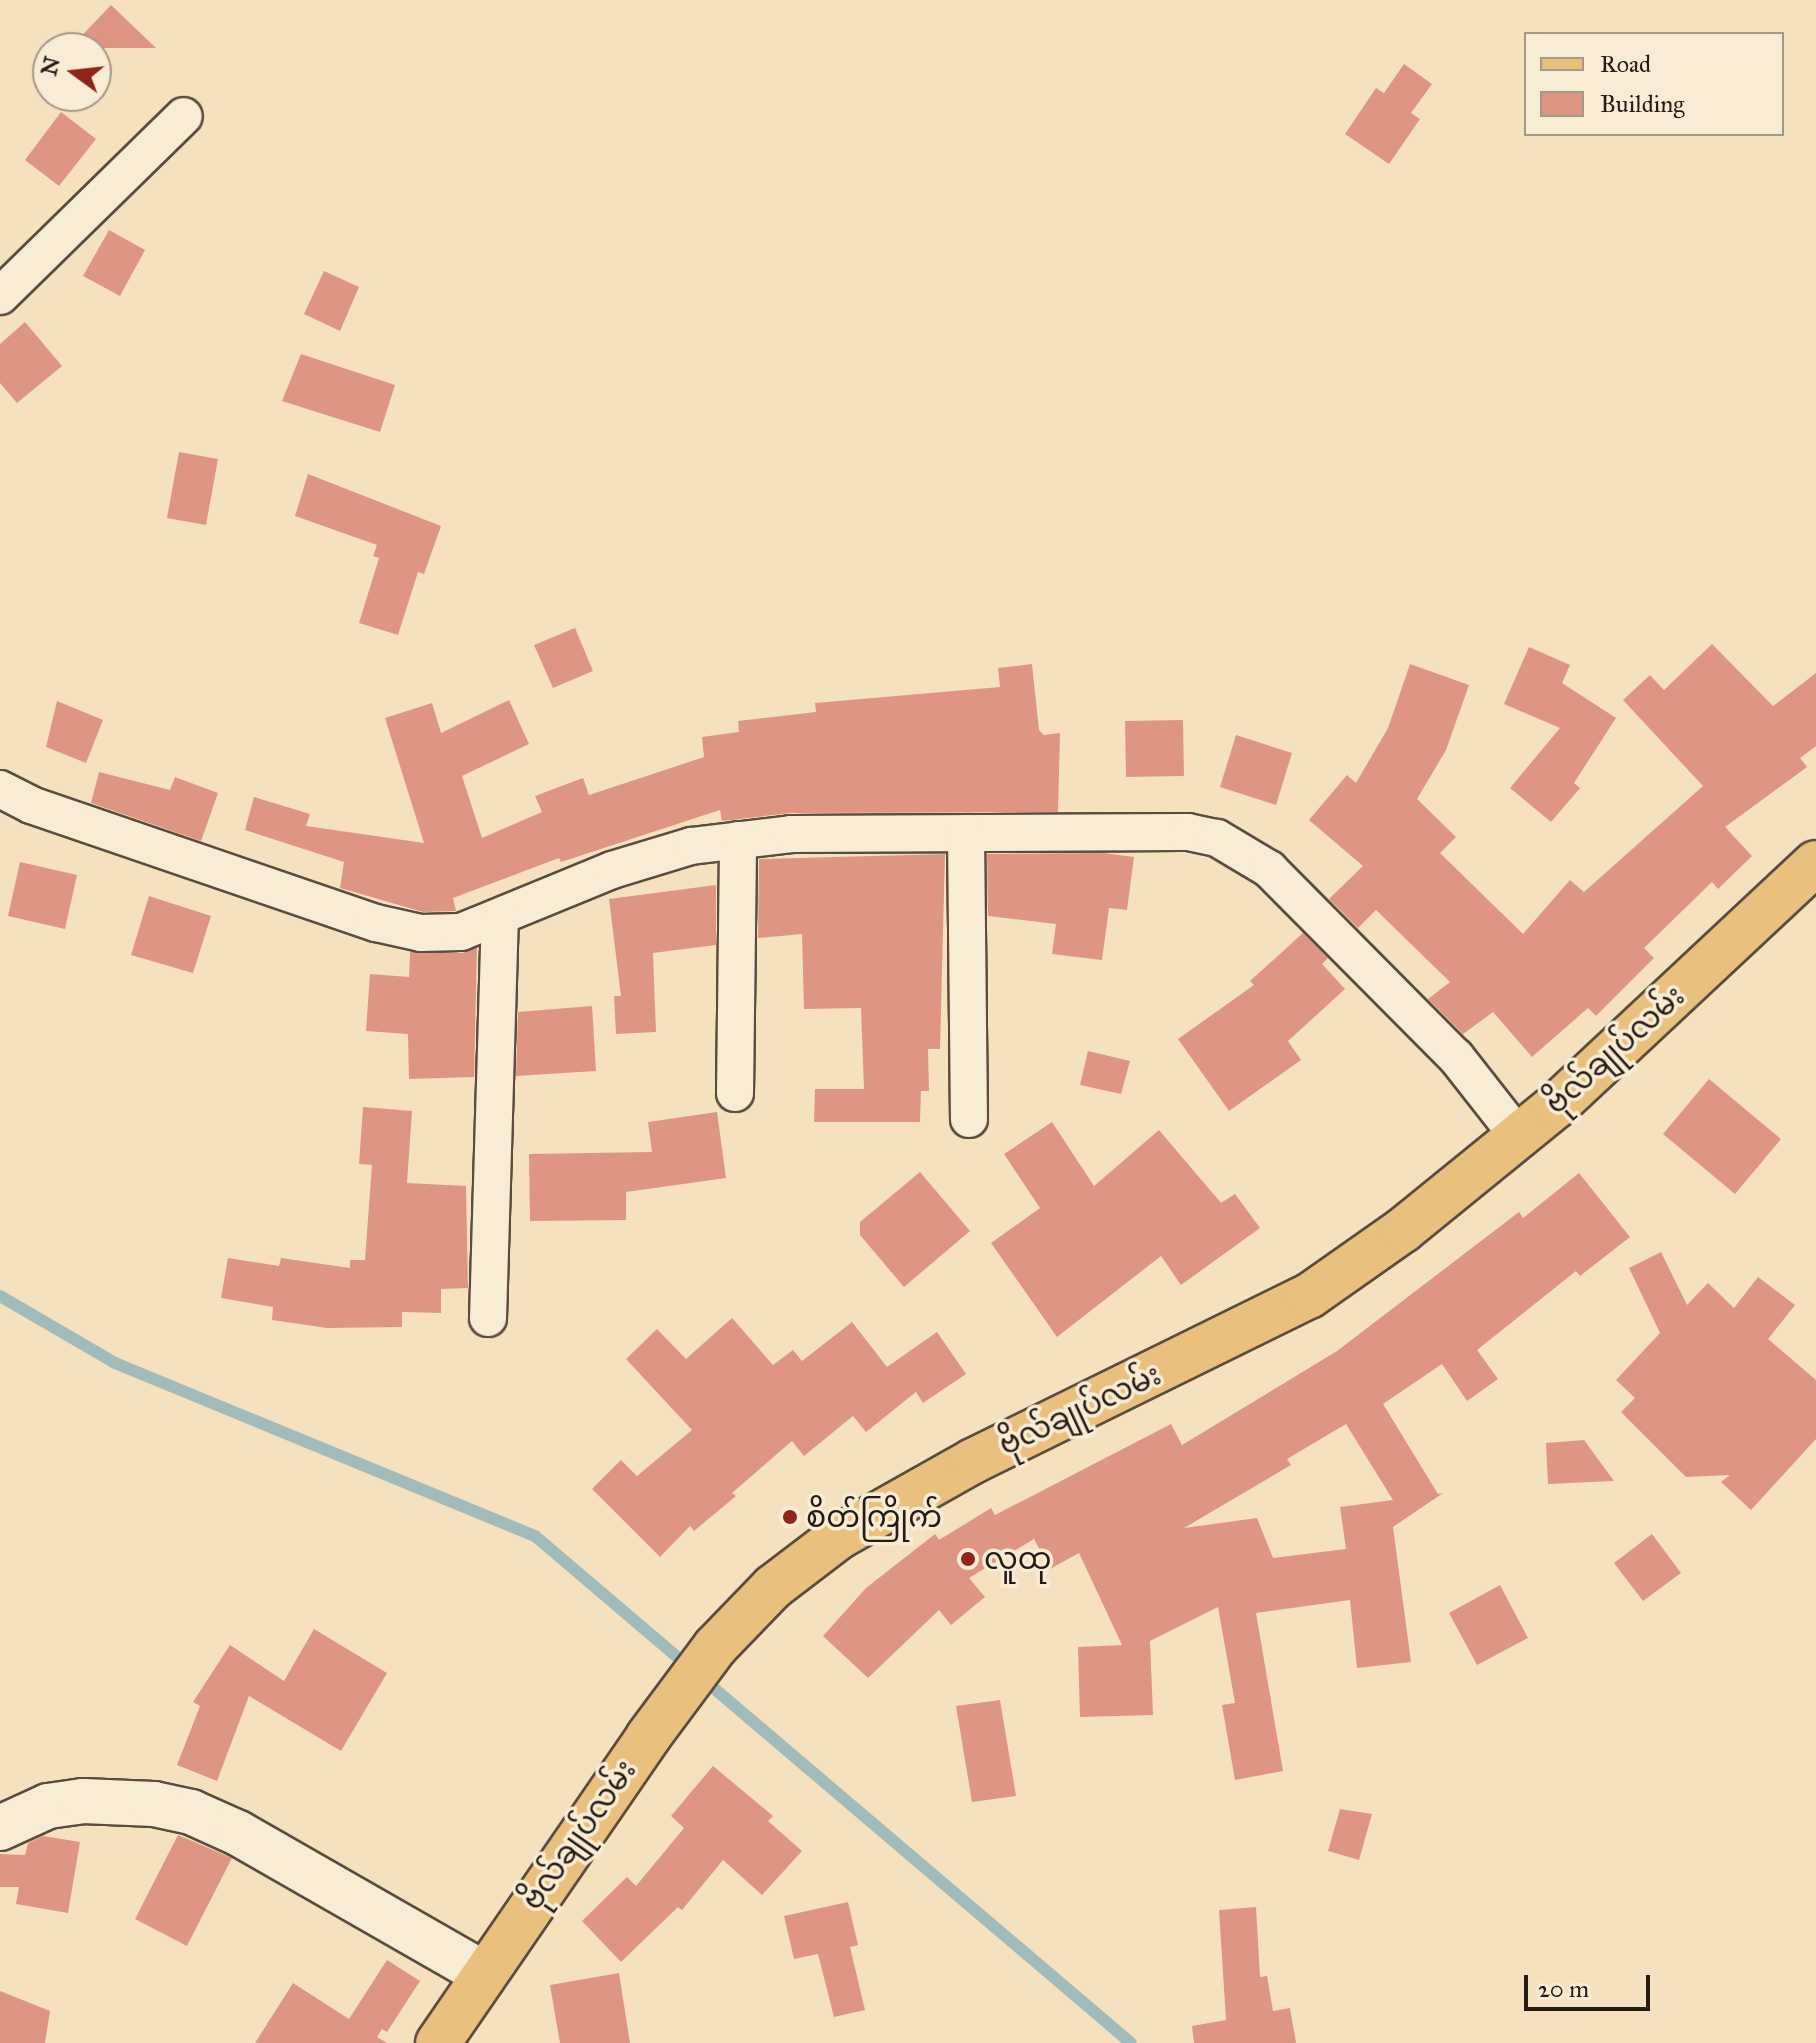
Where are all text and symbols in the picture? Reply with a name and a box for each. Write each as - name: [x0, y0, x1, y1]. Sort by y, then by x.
- north arrow: [32, 32, 112, 112]
- legend: [1524, 32, 1784, 136]
- text: Road: [1600, 49, 1651, 79]
- text: N: [35, 54, 66, 79]
- text: Building: [1600, 89, 1685, 119]
- street label: ဗိုလ်‌ချုပ်‌လမ်း: [1538, 978, 1692, 1122]
- street label: ဗိုလ်‌ချုပ်‌လမ်း: [993, 1357, 1167, 1463]
- place label: စိတ်ကြိုက်: [806, 1499, 942, 1535]
- marker: စိတ်ကြိုက်: [781, 1508, 799, 1526]
- place label: လူထု: [984, 1541, 1052, 1577]
- marker: လူထု: [959, 1550, 977, 1568]
- street label: ဗိုလ်‌ချုပ်‌လမ်း: [514, 1753, 644, 1917]
- scale bar: [1528, 1959, 1654, 2009]
- text: 20 m: [1538, 1974, 1589, 2004]

